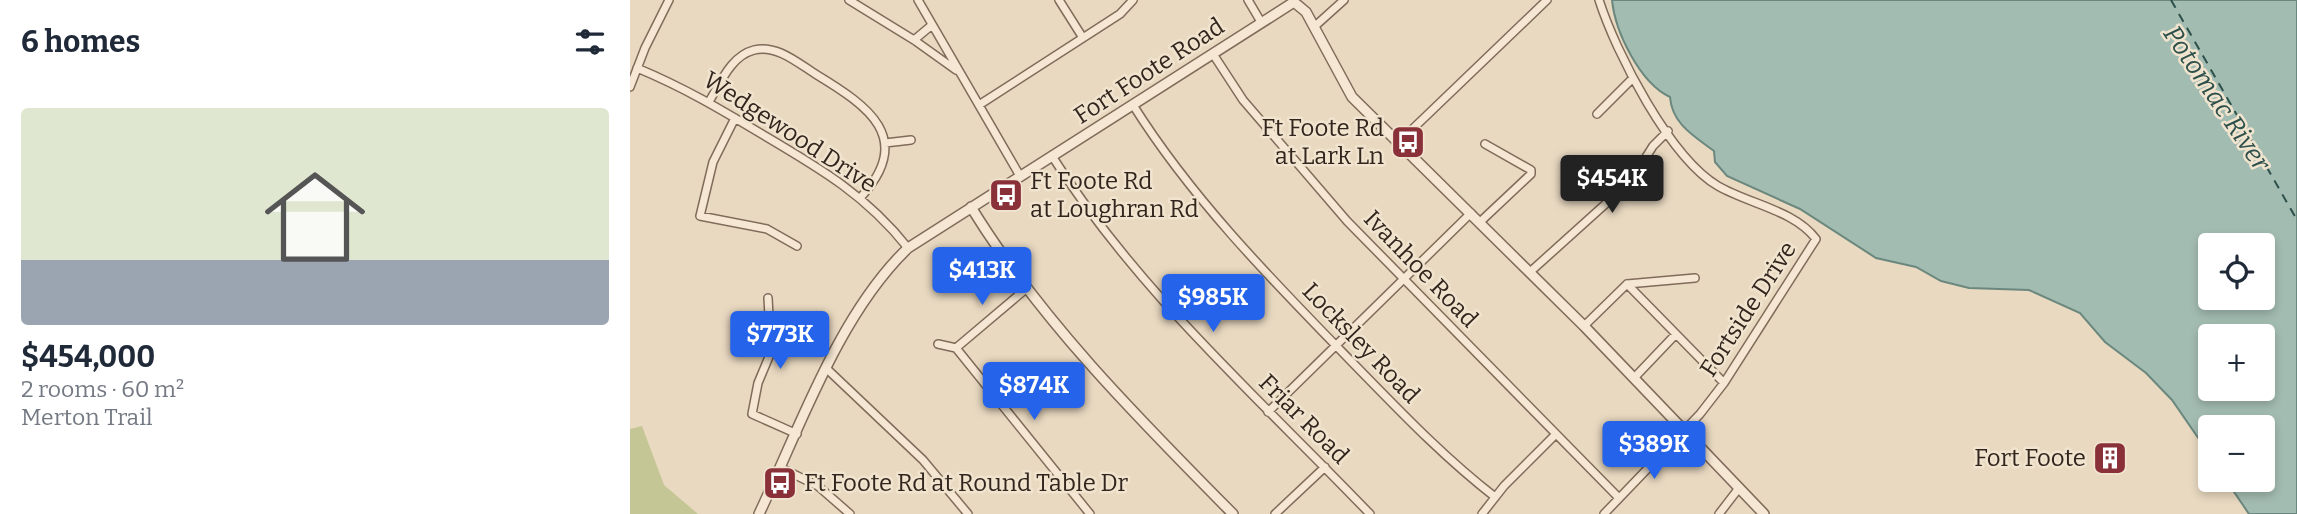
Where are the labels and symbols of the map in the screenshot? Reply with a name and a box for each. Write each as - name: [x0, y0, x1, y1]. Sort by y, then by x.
- street label: Fort Foote Road: [1069, 12, 1229, 130]
- water label: Potomac River: [2157, 20, 2277, 178]
- street label: Wedgewood Drive: [698, 66, 882, 198]
- place label: Ft Foote Rd at Lark Ln: [1262, 114, 1384, 170]
- bus stop icon: Ft Foote Rd at Lark Ln: [1389, 123, 1427, 161]
- pin: $454K: [1563, 156, 1661, 215]
- place label: Ft Foote Rd at Loughran Rd: [1030, 167, 1199, 223]
- bus stop icon: Ft Foote Rd at Loughran Rd: [987, 176, 1025, 214]
- street label: Ivanhoe Road: [1358, 205, 1484, 333]
- street label: Fortside Drive: [1694, 236, 1802, 382]
- pin: $413K: [933, 247, 1031, 307]
- pin: $985K: [1164, 274, 1262, 334]
- street label: Locksley Road: [1297, 277, 1425, 409]
- pin: $773K: [731, 312, 829, 371]
- pin: $874K: [985, 362, 1083, 422]
- street label: Friar Road: [1253, 368, 1355, 470]
- pin: $389K: [1605, 421, 1703, 481]
- building icon: Fort Foote: [2091, 439, 2129, 477]
- place label: Fort Foote: [1974, 444, 2086, 472]
- bus stop icon: Ft Foote Rd at Round Table Dr: [761, 464, 799, 502]
- place label: Ft Foote Rd at Round Table Dr: [804, 469, 1128, 497]

